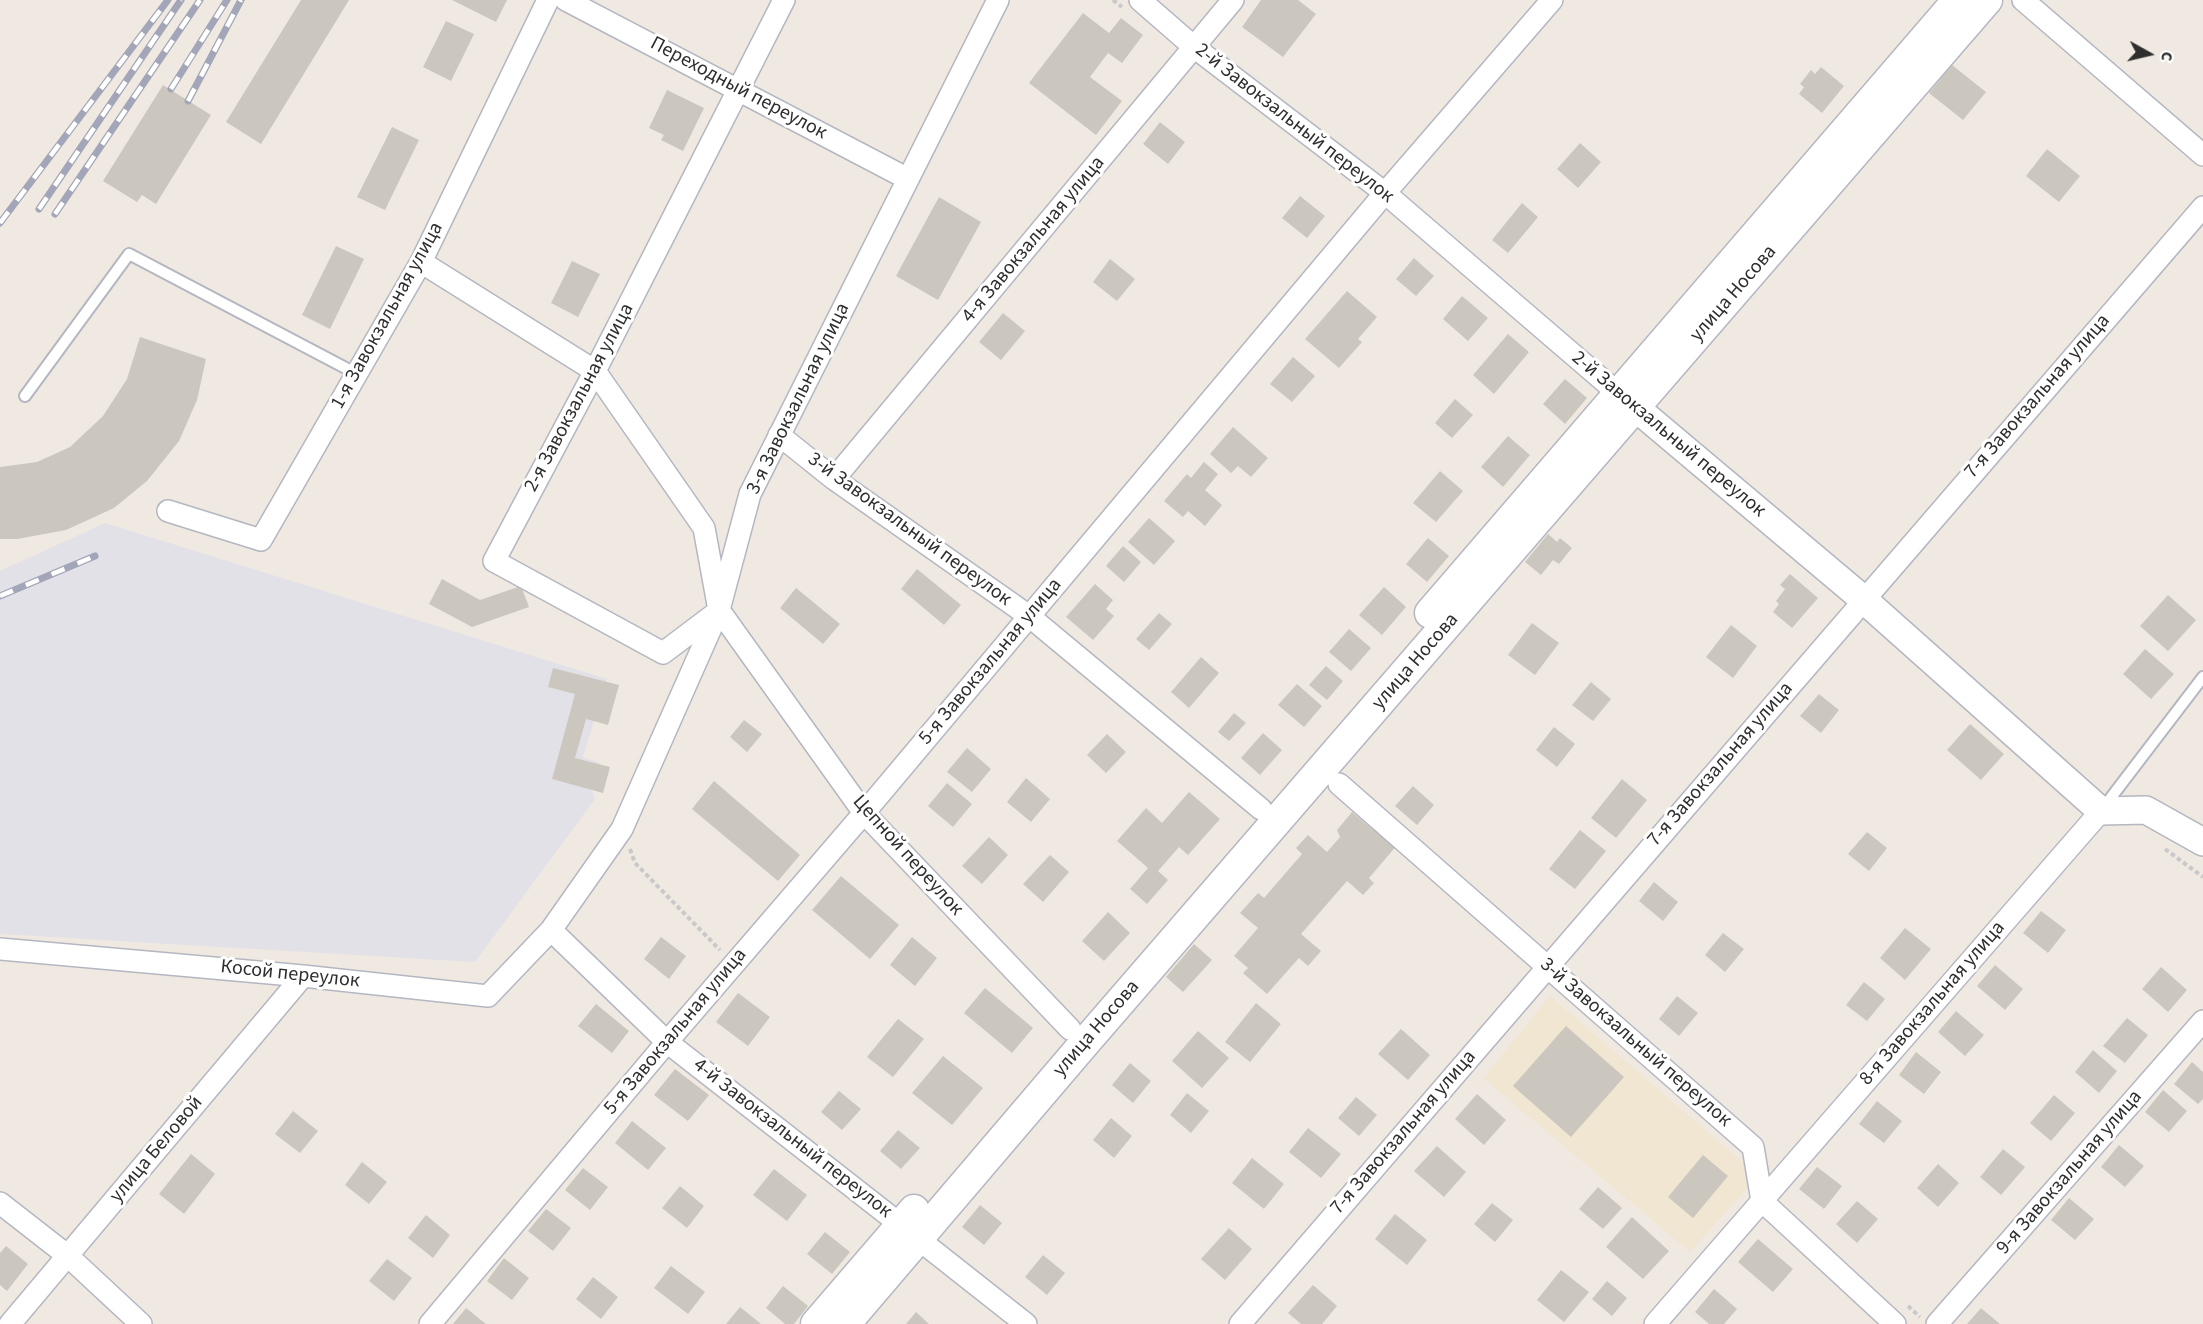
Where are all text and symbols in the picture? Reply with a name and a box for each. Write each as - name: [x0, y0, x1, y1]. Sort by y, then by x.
- north arrow: [2119, 24, 2179, 84]
- street label: Переходный переулок: [646, 32, 830, 146]
- street label: 2-й Завокзальный переулок: [1190, 39, 1398, 209]
- text: С: [2155, 50, 2178, 63]
- street label: 4-я Завокзальная улица: [957, 152, 1111, 328]
- street label: 1-я Завокзальная улица: [327, 218, 449, 414]
- street label: улица Носова: [1686, 241, 1782, 347]
- street label: 3-я Завокзальная улица: [742, 299, 856, 499]
- street label: 2-я Завокзальная улица: [520, 300, 640, 496]
- street label: 7-я Завокзальная улица: [1960, 310, 2116, 484]
- street label: 2-й Завокзальный переулок: [1566, 347, 1770, 523]
- street label: 3-й Завокзальный переулок: [803, 448, 1015, 612]
- street label: 5-я Завокзальная улица: [914, 574, 1068, 750]
- street label: улица Носова: [1368, 609, 1464, 715]
- street label: 7-я Завокзальная улица: [1643, 678, 1799, 852]
- street label: Цепной переулок: [847, 791, 967, 921]
- street label: 8-я Завокзальная улица: [1855, 917, 2011, 1091]
- street label: 5-я Завокзальная улица: [599, 944, 753, 1120]
- street label: 3-й Завокзальный переулок: [1534, 953, 1736, 1133]
- street label: Косой переулок: [219, 956, 361, 994]
- street label: улица Носова: [1049, 976, 1145, 1082]
- street label: 7-я Завокзальная улица: [1326, 1046, 1482, 1220]
- street label: 4-й Завокзальный переулок: [688, 1054, 896, 1224]
- street label: 9-я Завокзальная улица: [1992, 1086, 2148, 1260]
- street label: улица Беловой: [105, 1092, 209, 1208]

